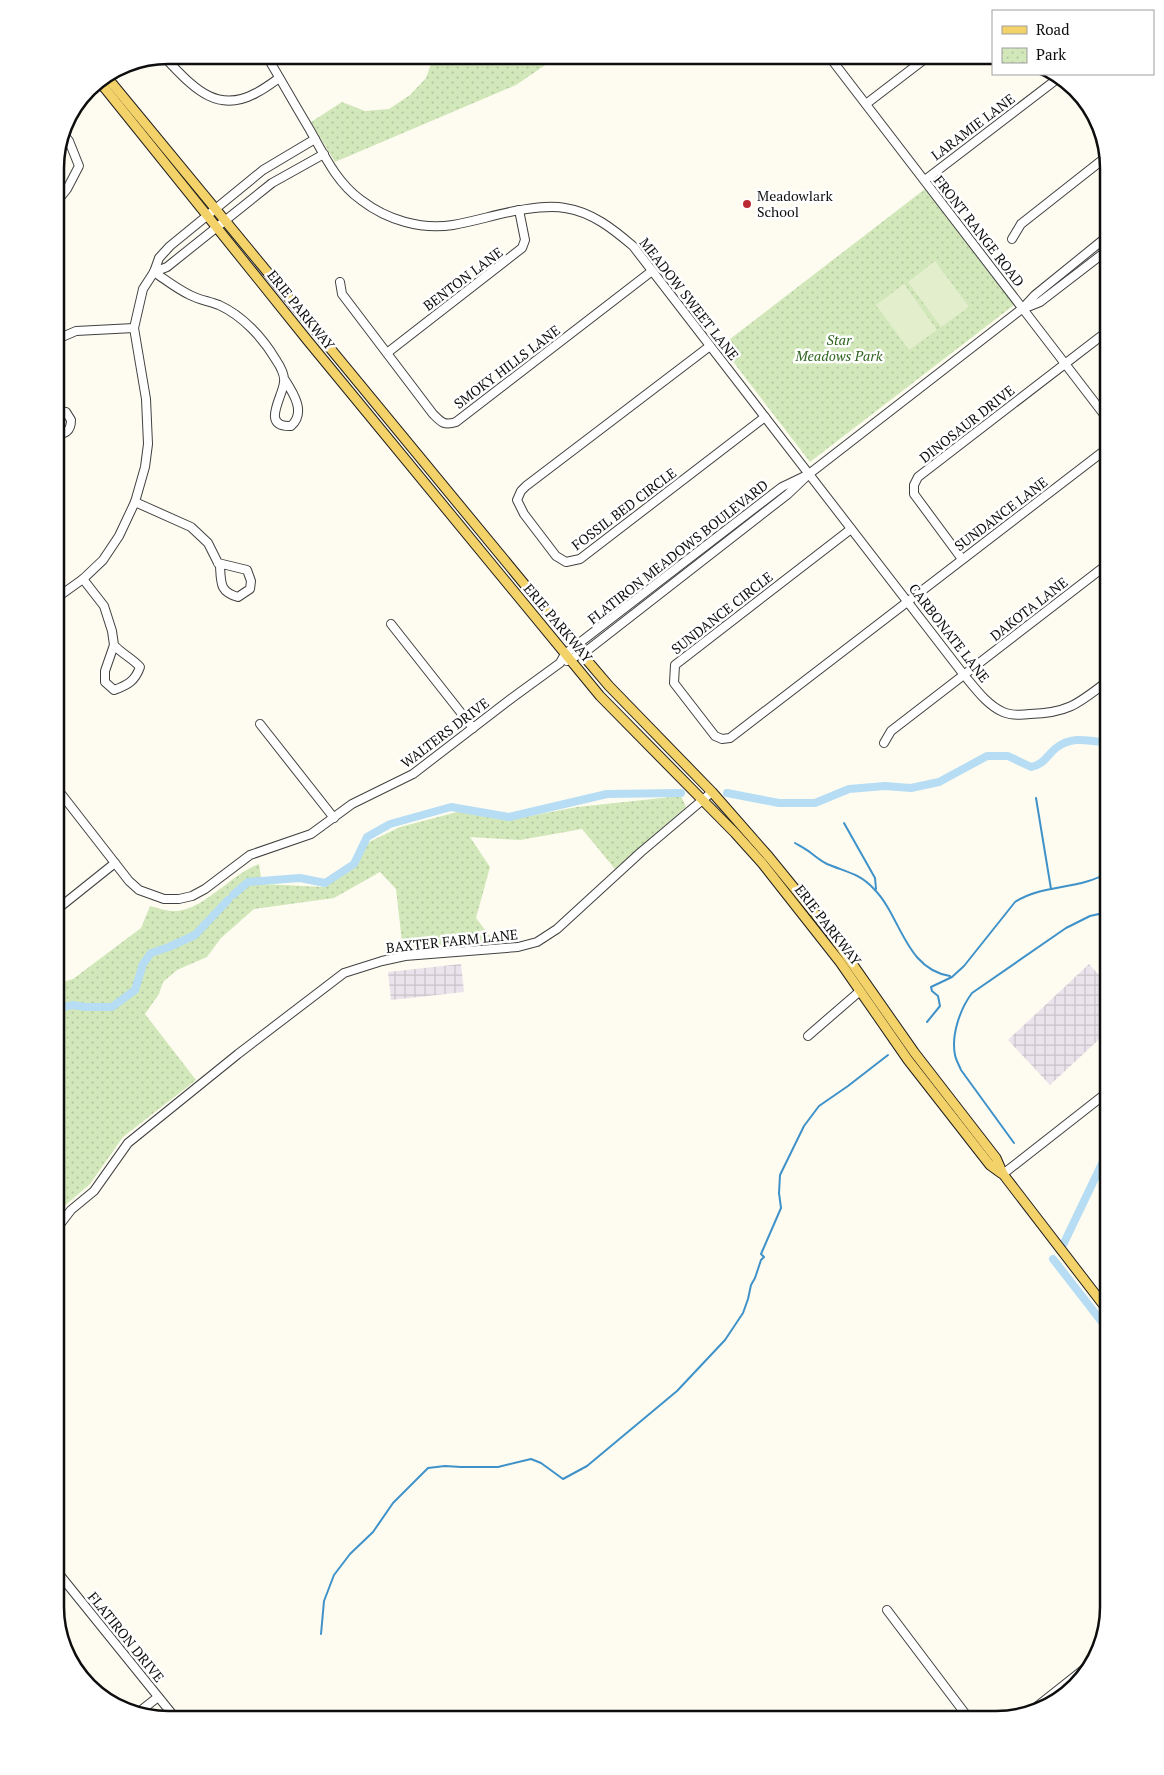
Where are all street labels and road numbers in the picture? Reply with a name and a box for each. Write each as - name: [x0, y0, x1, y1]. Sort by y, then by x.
- street label: LARAMIE LANE: [927, 89, 1018, 164]
- street label: FRONT RANGE ROAD: [930, 171, 1029, 290]
- street label: MEADOW SWEET LANE: [636, 233, 743, 364]
- street label: BENTON LANE: [419, 242, 506, 315]
- street label: ERIE PARKWAY: [263, 266, 340, 354]
- street label: SMOKY HILLS LANE: [450, 320, 564, 413]
- street label: DINOSAUR DRIVE: [915, 380, 1018, 467]
- street label: FOSSIL BED CIRCLE: [568, 463, 680, 554]
- street label: SUNDANCE LANE: [950, 472, 1051, 555]
- street label: FLATIRON MEADOWS BOULEVARD: [583, 475, 772, 628]
- street label: SUNDANCE CIRCLE: [667, 567, 776, 658]
- street label: DAKOTA LANE: [986, 572, 1071, 645]
- street label: ERIE PARKWAY: [520, 579, 598, 667]
- street label: CARBONATE LANE: [905, 579, 994, 686]
- street label: WALTERS DRIVE: [397, 693, 493, 772]
- street label: ERIE PARKWAY: [791, 880, 866, 970]
- street label: BAXTER FARM LANE: [385, 924, 519, 957]
- street label: FLATIRON DRIVE: [84, 1587, 169, 1686]

